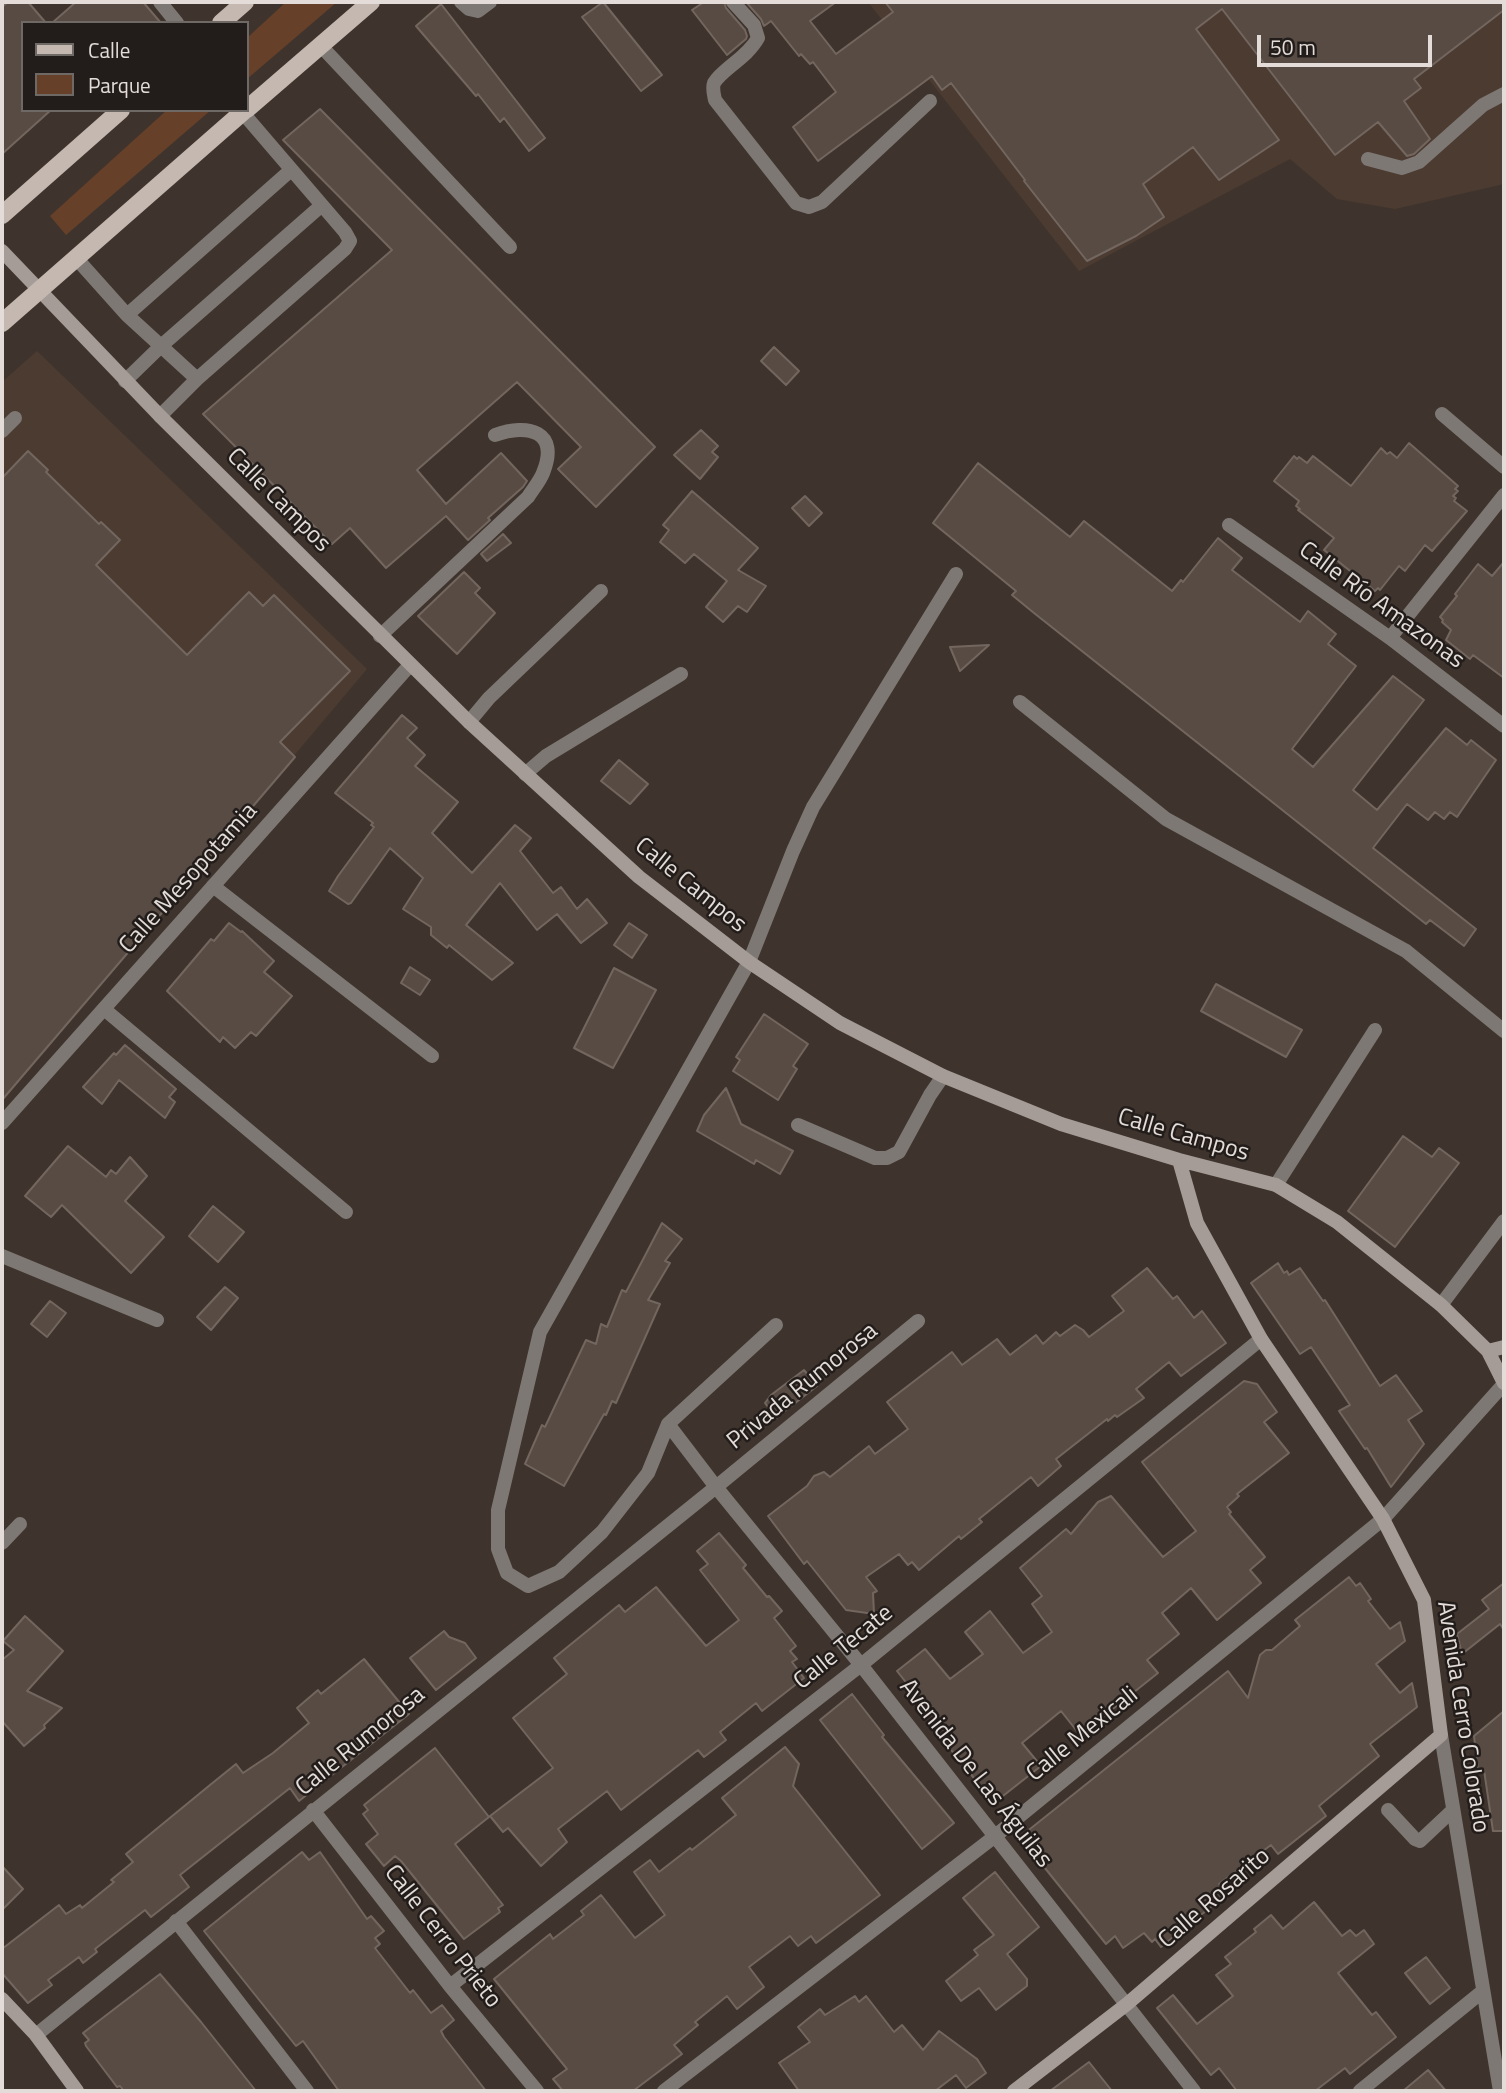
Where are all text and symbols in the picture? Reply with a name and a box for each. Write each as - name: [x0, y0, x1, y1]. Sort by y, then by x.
- legend: [21, 21, 248, 112]
- scale bar: [1261, 21, 1436, 65]
- text: 50 m: [1270, 31, 1316, 63]
- text: Calle: [88, 34, 130, 66]
- text: Parque: [88, 69, 151, 101]
- street label: Calle Campos: [220, 443, 336, 559]
- street label: Calle Río Amazonas: [1293, 536, 1469, 676]
- street label: Calle Mesopotamia: [114, 798, 264, 960]
- street label: Calle Campos: [628, 832, 752, 940]
- street label: Calle Campos: [1114, 1104, 1252, 1168]
- street label: Privada Rumorosa: [722, 1318, 884, 1456]
- street label: Calle Tecate: [789, 1599, 899, 1697]
- street label: Avenida Cerro Colorado: [1429, 1599, 1495, 1835]
- street label: Avenida De Las Águilas: [892, 1674, 1058, 1874]
- street label: Calle Rumorosa: [291, 1681, 431, 1803]
- street label: Calle Mexicali: [1021, 1681, 1145, 1789]
- street label: Calle Rosarito: [1153, 1843, 1277, 1955]
- street label: Calle Cerro Prieto: [377, 1860, 507, 2014]

